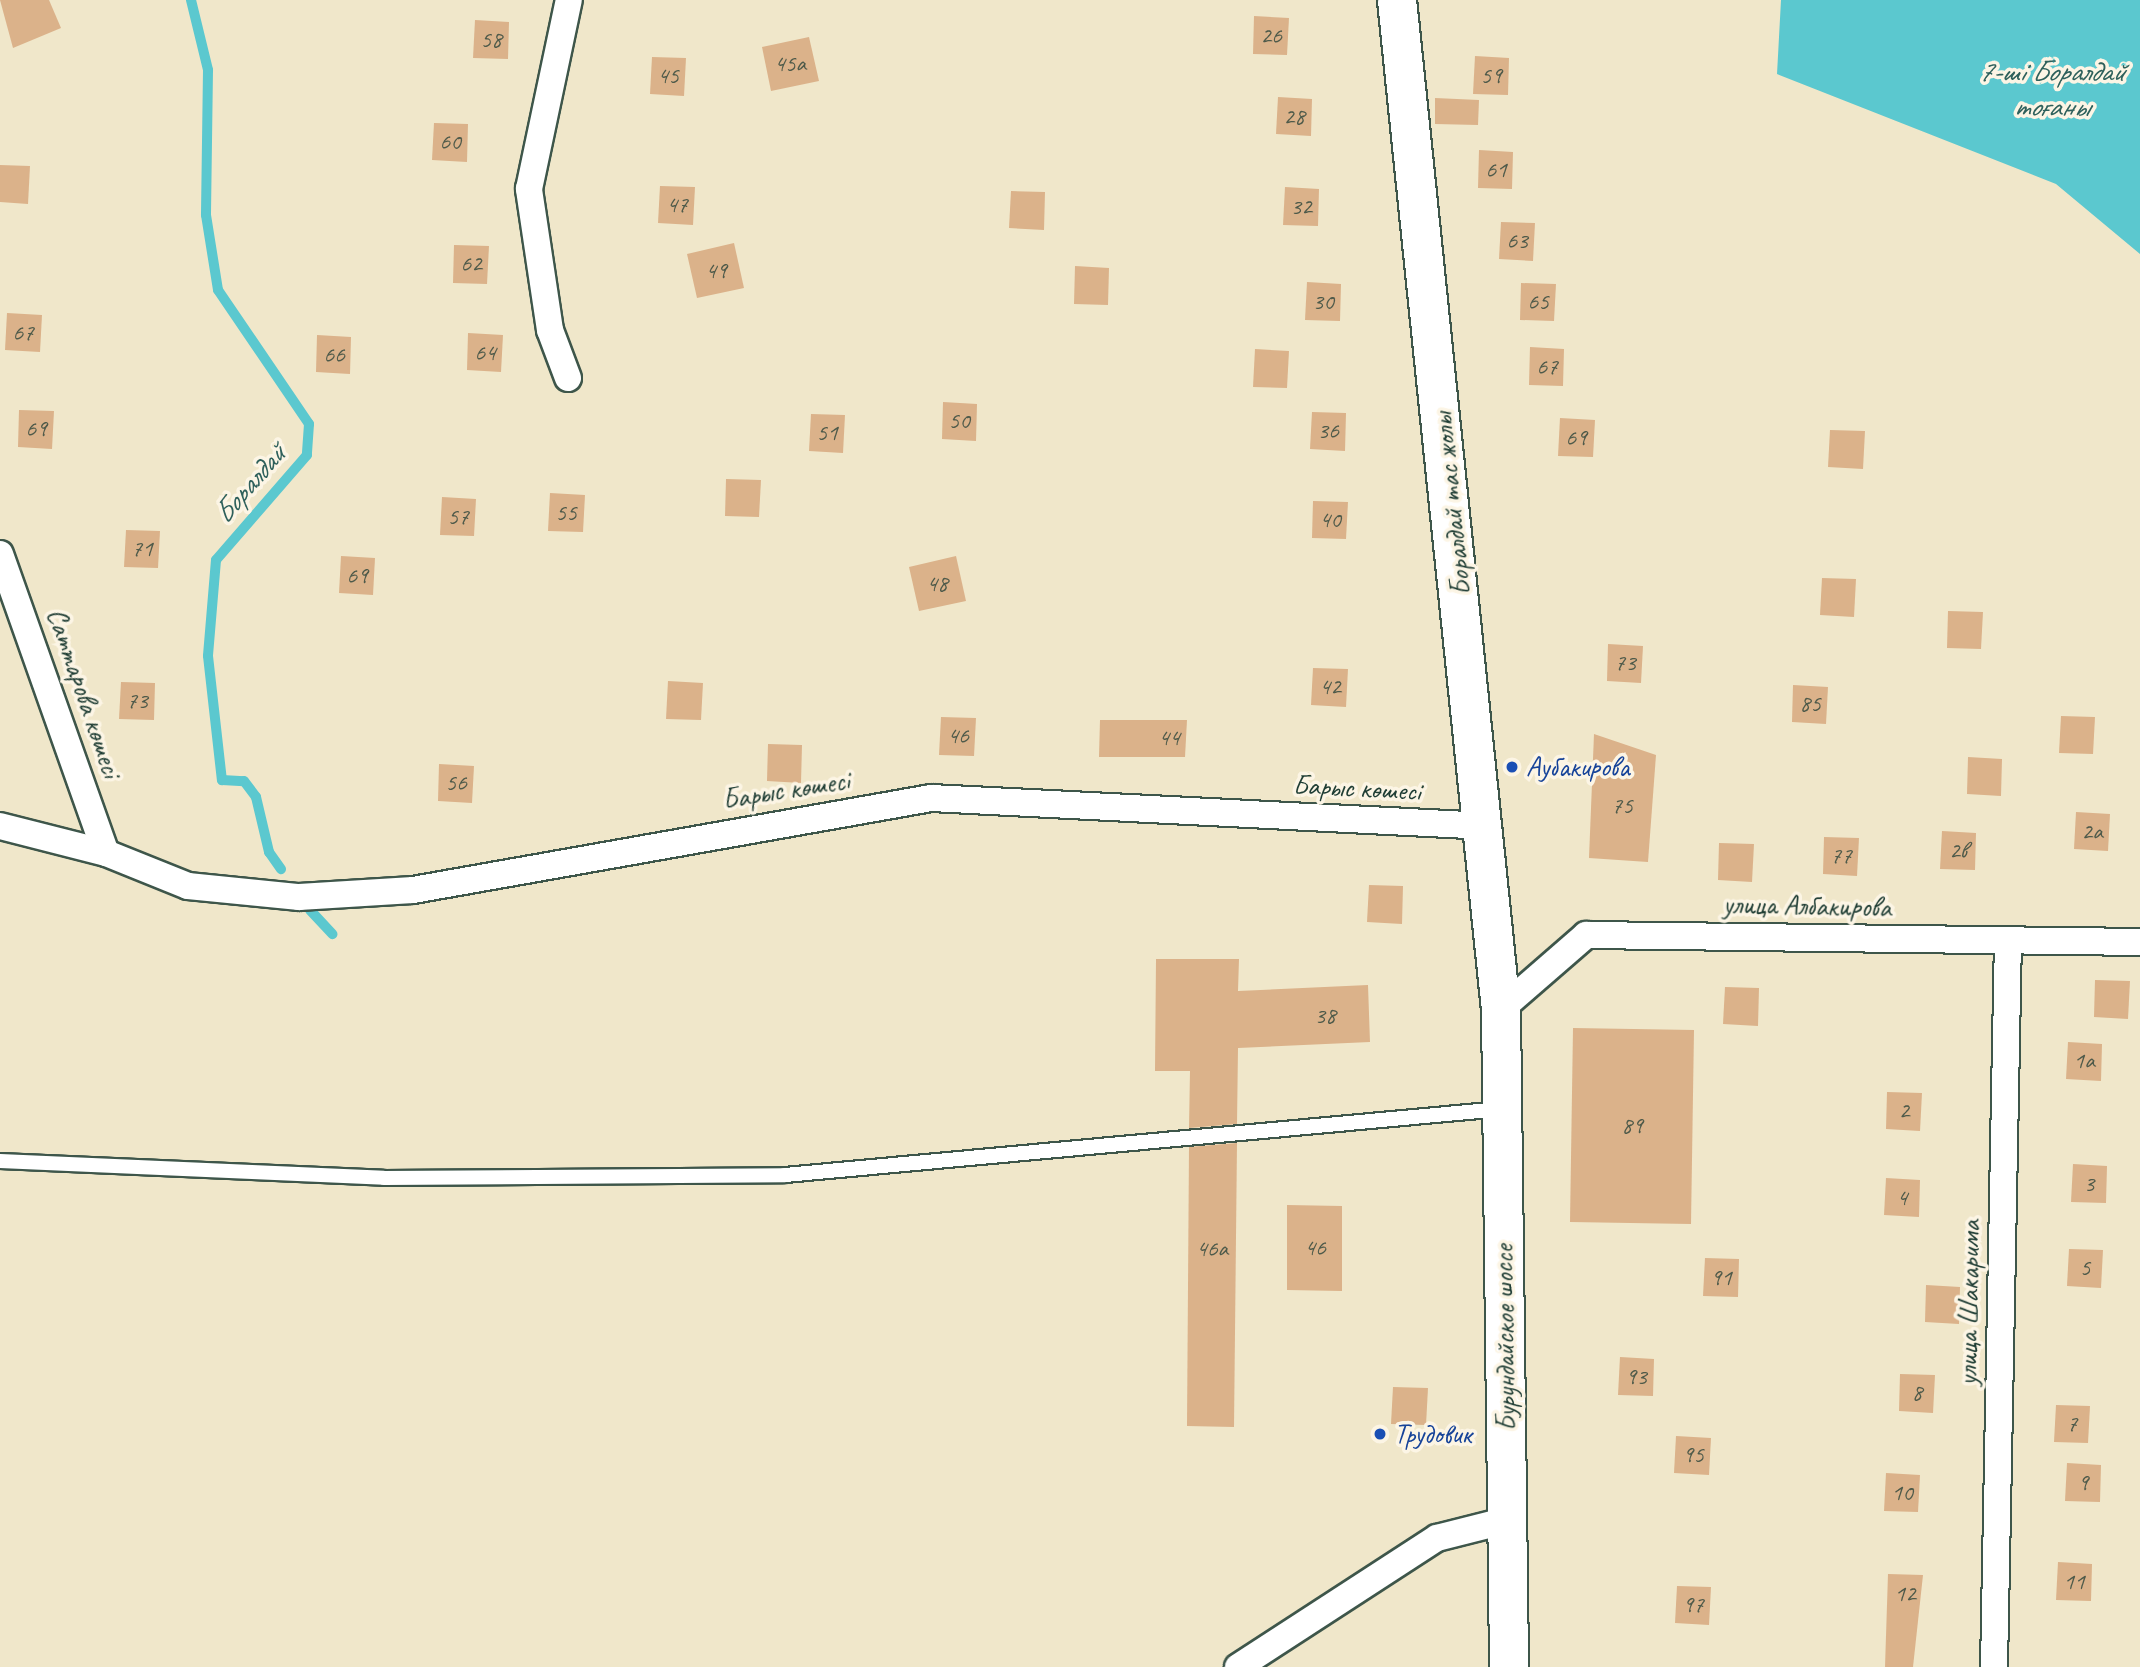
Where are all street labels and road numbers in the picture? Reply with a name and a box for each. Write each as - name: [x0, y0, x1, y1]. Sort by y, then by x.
- street label: Боралдай тас жолы: [1426, 410, 1478, 598]
- street label: Саттарова көшесі: [39, 604, 129, 782]
- street label: Барыс көшесі: [720, 763, 852, 817]
- street label: Барыс көшесі: [1292, 768, 1422, 808]
- street label: улица Албакирова: [1723, 888, 1891, 924]
- street label: улица Шакарима: [1951, 1221, 1987, 1385]
- street label: Бурундайское шоссе: [1487, 1244, 1523, 1432]

